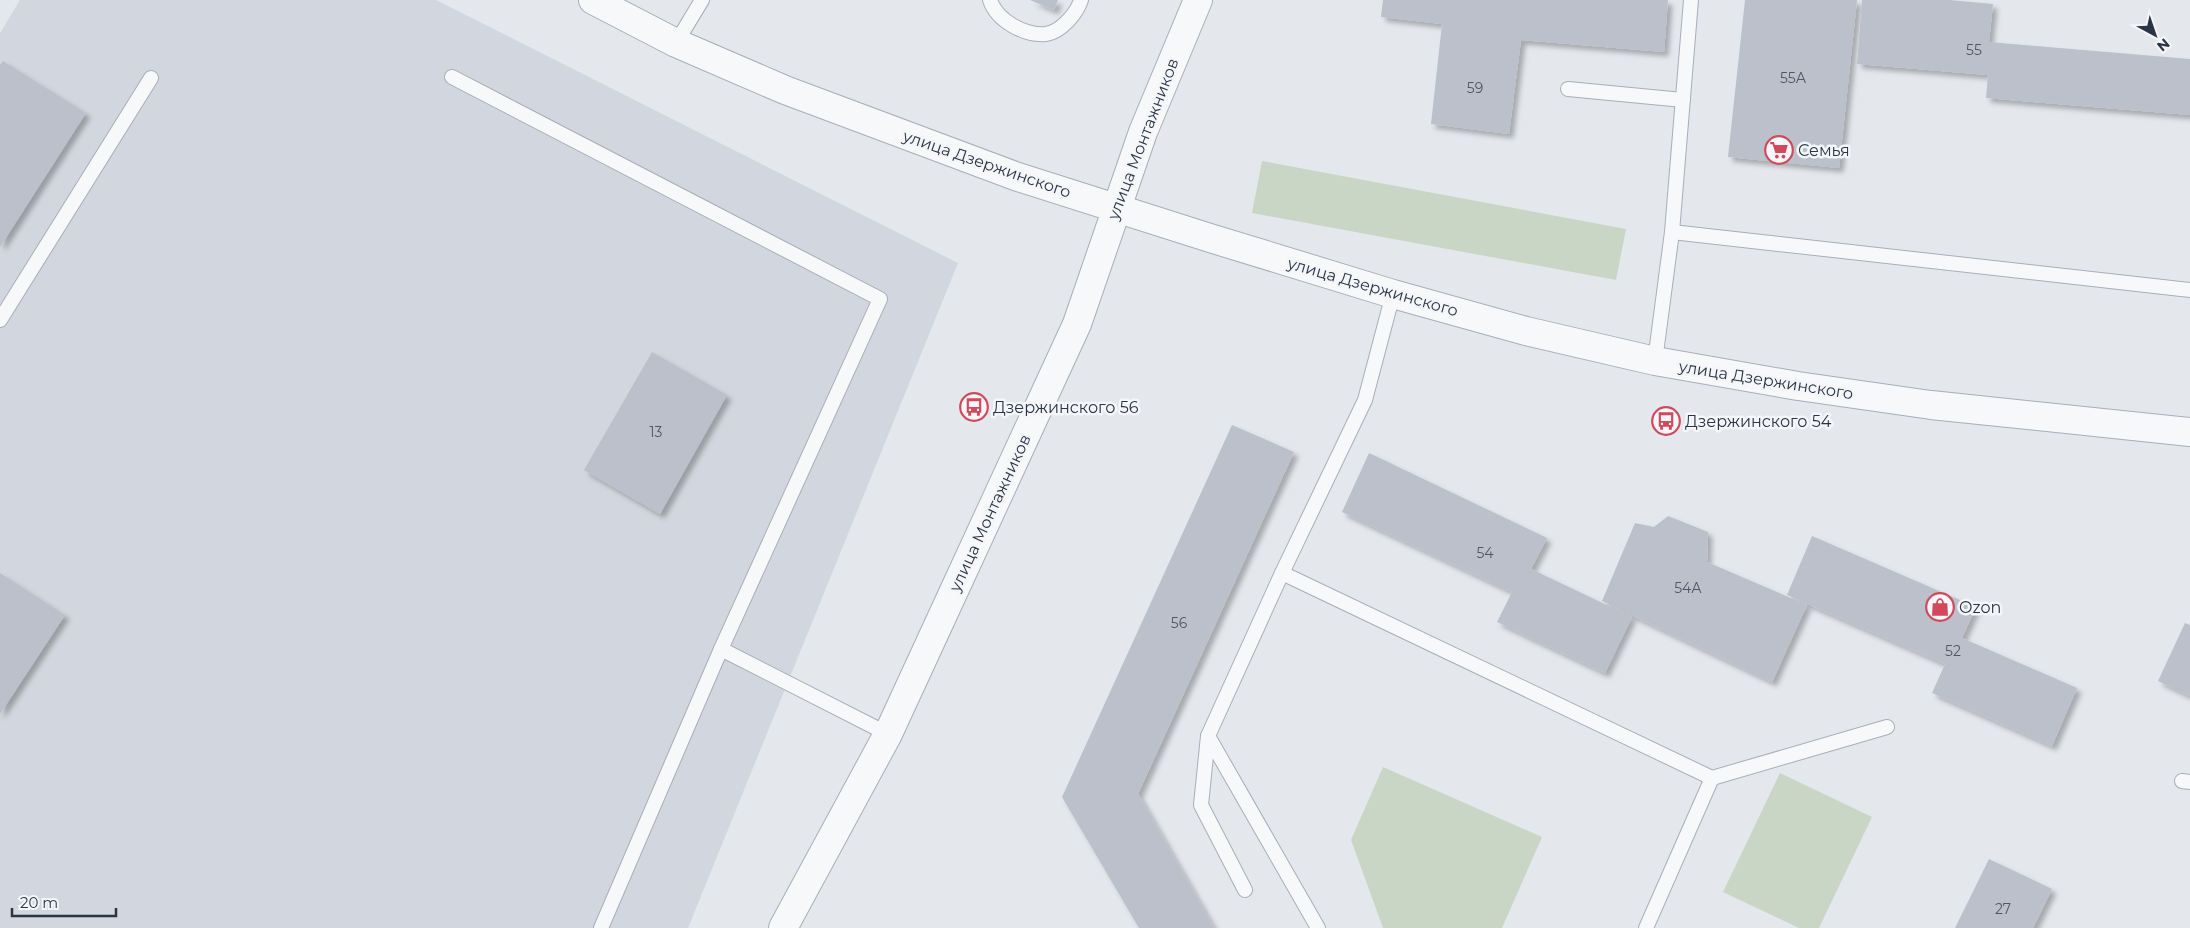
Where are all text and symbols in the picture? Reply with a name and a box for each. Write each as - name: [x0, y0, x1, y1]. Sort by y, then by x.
- north arrow: [2130, 10, 2180, 60]
- text: N: [2153, 34, 2173, 55]
- house number: 55: [1966, 41, 1982, 59]
- street label: улица Монтажников: [1103, 56, 1183, 223]
- house number: 55А: [1780, 69, 1807, 87]
- house number: 59: [1467, 79, 1483, 97]
- street label: улица Дзержинского: [899, 126, 1074, 202]
- supermarket icon: Семья: [1764, 135, 1794, 165]
- place label: Семья: [1798, 141, 1850, 160]
- street label: улица Дзержинского: [1285, 253, 1461, 320]
- street label: улица Дзержинского: [1676, 357, 1855, 403]
- bus stop icon: Дзержинского 56: [959, 392, 989, 422]
- place label: Дзержинского 56: [993, 398, 1139, 417]
- bus stop icon: Дзержинского 54: [1651, 406, 1681, 436]
- place label: Дзержинского 54: [1685, 412, 1832, 431]
- house number: 13: [650, 423, 663, 441]
- street label: улица Монтажников: [945, 431, 1035, 596]
- house number: 54: [1476, 544, 1494, 562]
- house number: 54А: [1674, 579, 1702, 597]
- shop icon: Ozon: [1925, 592, 1955, 622]
- place label: Ozon: [1959, 598, 2001, 617]
- house number: 56: [1171, 614, 1188, 632]
- house number: 52: [1945, 642, 1961, 660]
- scale bar: [12, 886, 116, 918]
- text: 20 m: [20, 893, 58, 912]
- house number: 27: [1995, 900, 2011, 918]

